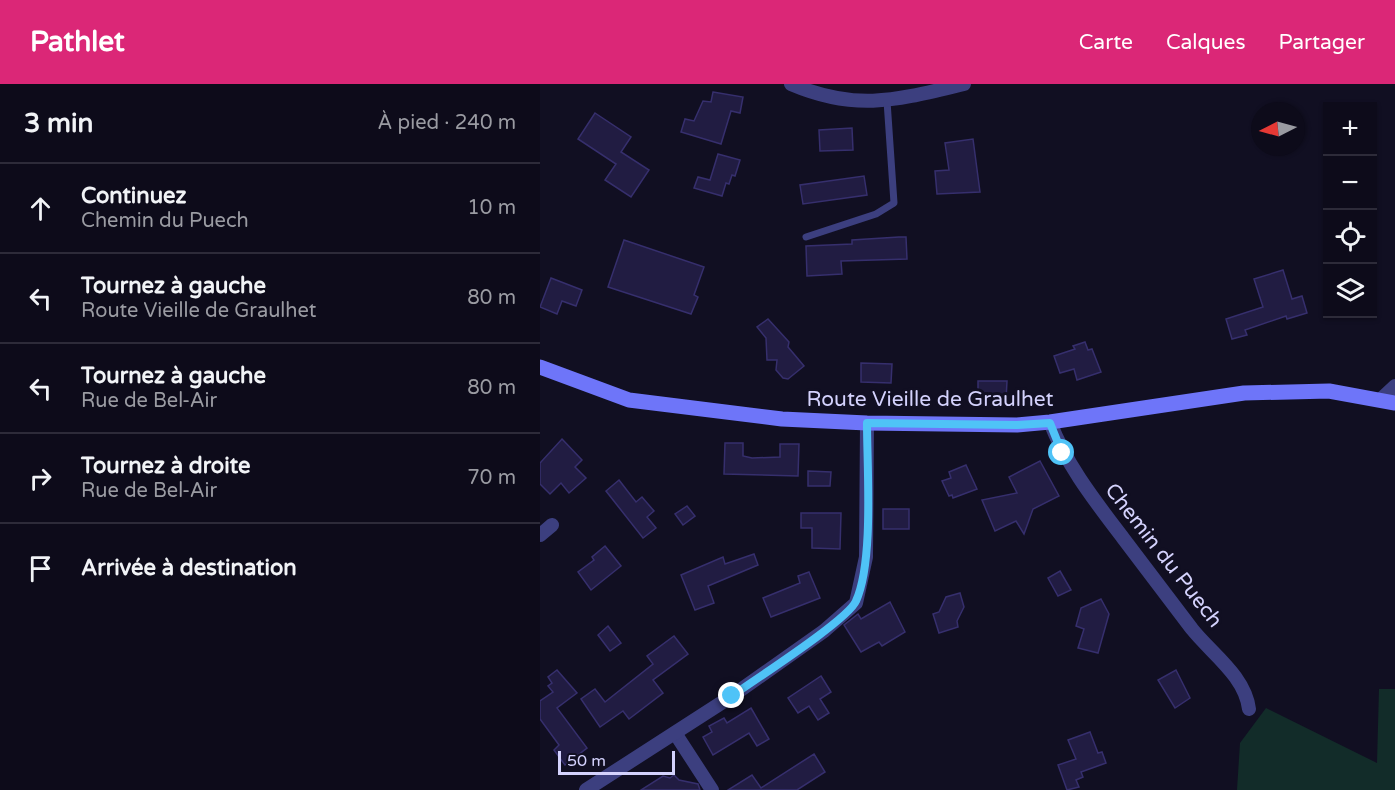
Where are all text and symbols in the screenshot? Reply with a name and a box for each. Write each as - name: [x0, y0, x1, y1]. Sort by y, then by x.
- text: Pathlet: [30, 25, 125, 59]
- text: Carte: [1079, 30, 1133, 55]
- text: Calques: [1166, 30, 1246, 55]
- text: Partager: [1279, 30, 1365, 55]
- north arrow: [1251, 102, 1305, 156]
- map controls: [1323, 102, 1377, 318]
- button: +: [1323, 102, 1377, 156]
- text: 3 min: [24, 108, 93, 139]
- text: À pied · 240 m: [378, 111, 516, 135]
- button: −: [1323, 156, 1377, 210]
- text: Continuez: [81, 183, 186, 209]
- icon: ahead: [24, 192, 57, 225]
- text: 10 m: [467, 196, 516, 220]
- text: Chemin du Puech: [81, 209, 249, 233]
- button: locate: [1323, 210, 1377, 264]
- button: layers: [1323, 264, 1377, 318]
- text: Tournez à gauche: [81, 273, 266, 299]
- icon: left: [24, 282, 57, 315]
- text: 80 m: [467, 286, 516, 310]
- text: Route Vieille de Graulhet: [81, 299, 316, 323]
- text: Tournez à gauche: [81, 363, 266, 389]
- icon: left: [24, 372, 57, 405]
- text: 80 m: [467, 376, 516, 400]
- street label: Route Vieille de Graulhet: [806, 387, 1054, 412]
- text: Rue de Bel-Air: [81, 389, 217, 413]
- route start: [1048, 439, 1074, 465]
- text: Tournez à droite: [81, 453, 250, 479]
- icon: right: [24, 462, 57, 495]
- text: 70 m: [467, 466, 516, 490]
- street label: Chemin du Puech: [1100, 478, 1228, 632]
- text: Rue de Bel-Air: [81, 479, 217, 503]
- icon: arrive: [24, 552, 57, 585]
- text: Arrivée à destination: [81, 555, 297, 581]
- route end: [718, 682, 744, 708]
- scale bar: [558, 748, 675, 776]
- text: 50 m: [567, 751, 606, 771]

